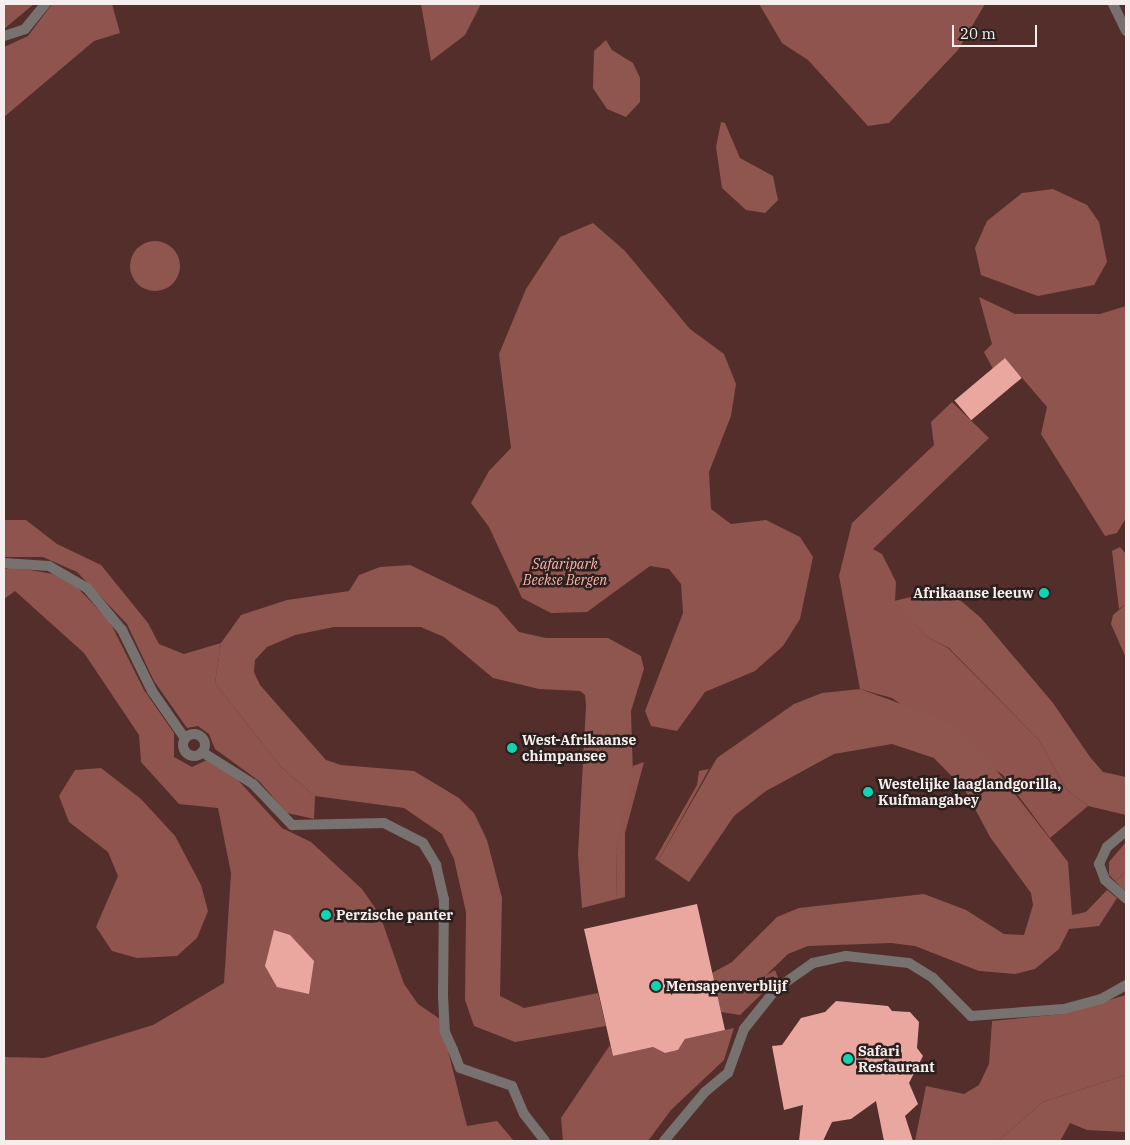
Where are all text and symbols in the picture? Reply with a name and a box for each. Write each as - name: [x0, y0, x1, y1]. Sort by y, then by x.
- scale bar: [955, 15, 1040, 47]
- text: 20 m: [960, 24, 996, 43]
- park label: Safaripark Beekse Bergen: [523, 556, 607, 588]
- place label: Afrikaanse leeuw: [913, 585, 1034, 601]
- marker: Afrikaanse leeuw: [1038, 587, 1050, 599]
- place label: West-Afrikaanse chimpansee: [522, 732, 636, 764]
- marker: West-Afrikaanse chimpansee: [506, 742, 518, 754]
- place label: Westelijke laaglandgorilla, Kuifmangabey: [878, 776, 1061, 809]
- marker: Westelijke laaglandgorilla, Kuifmangabey: [862, 786, 874, 798]
- place label: Perzische panter: [336, 907, 453, 923]
- marker: Perzische panter: [320, 909, 332, 921]
- place label: Mensapenverblijf: [666, 978, 787, 994]
- marker: Mensapenverblijf: [650, 980, 662, 992]
- place label: Safari Restaurant: [858, 1043, 935, 1076]
- marker: Safari Restaurant: [842, 1053, 854, 1065]

